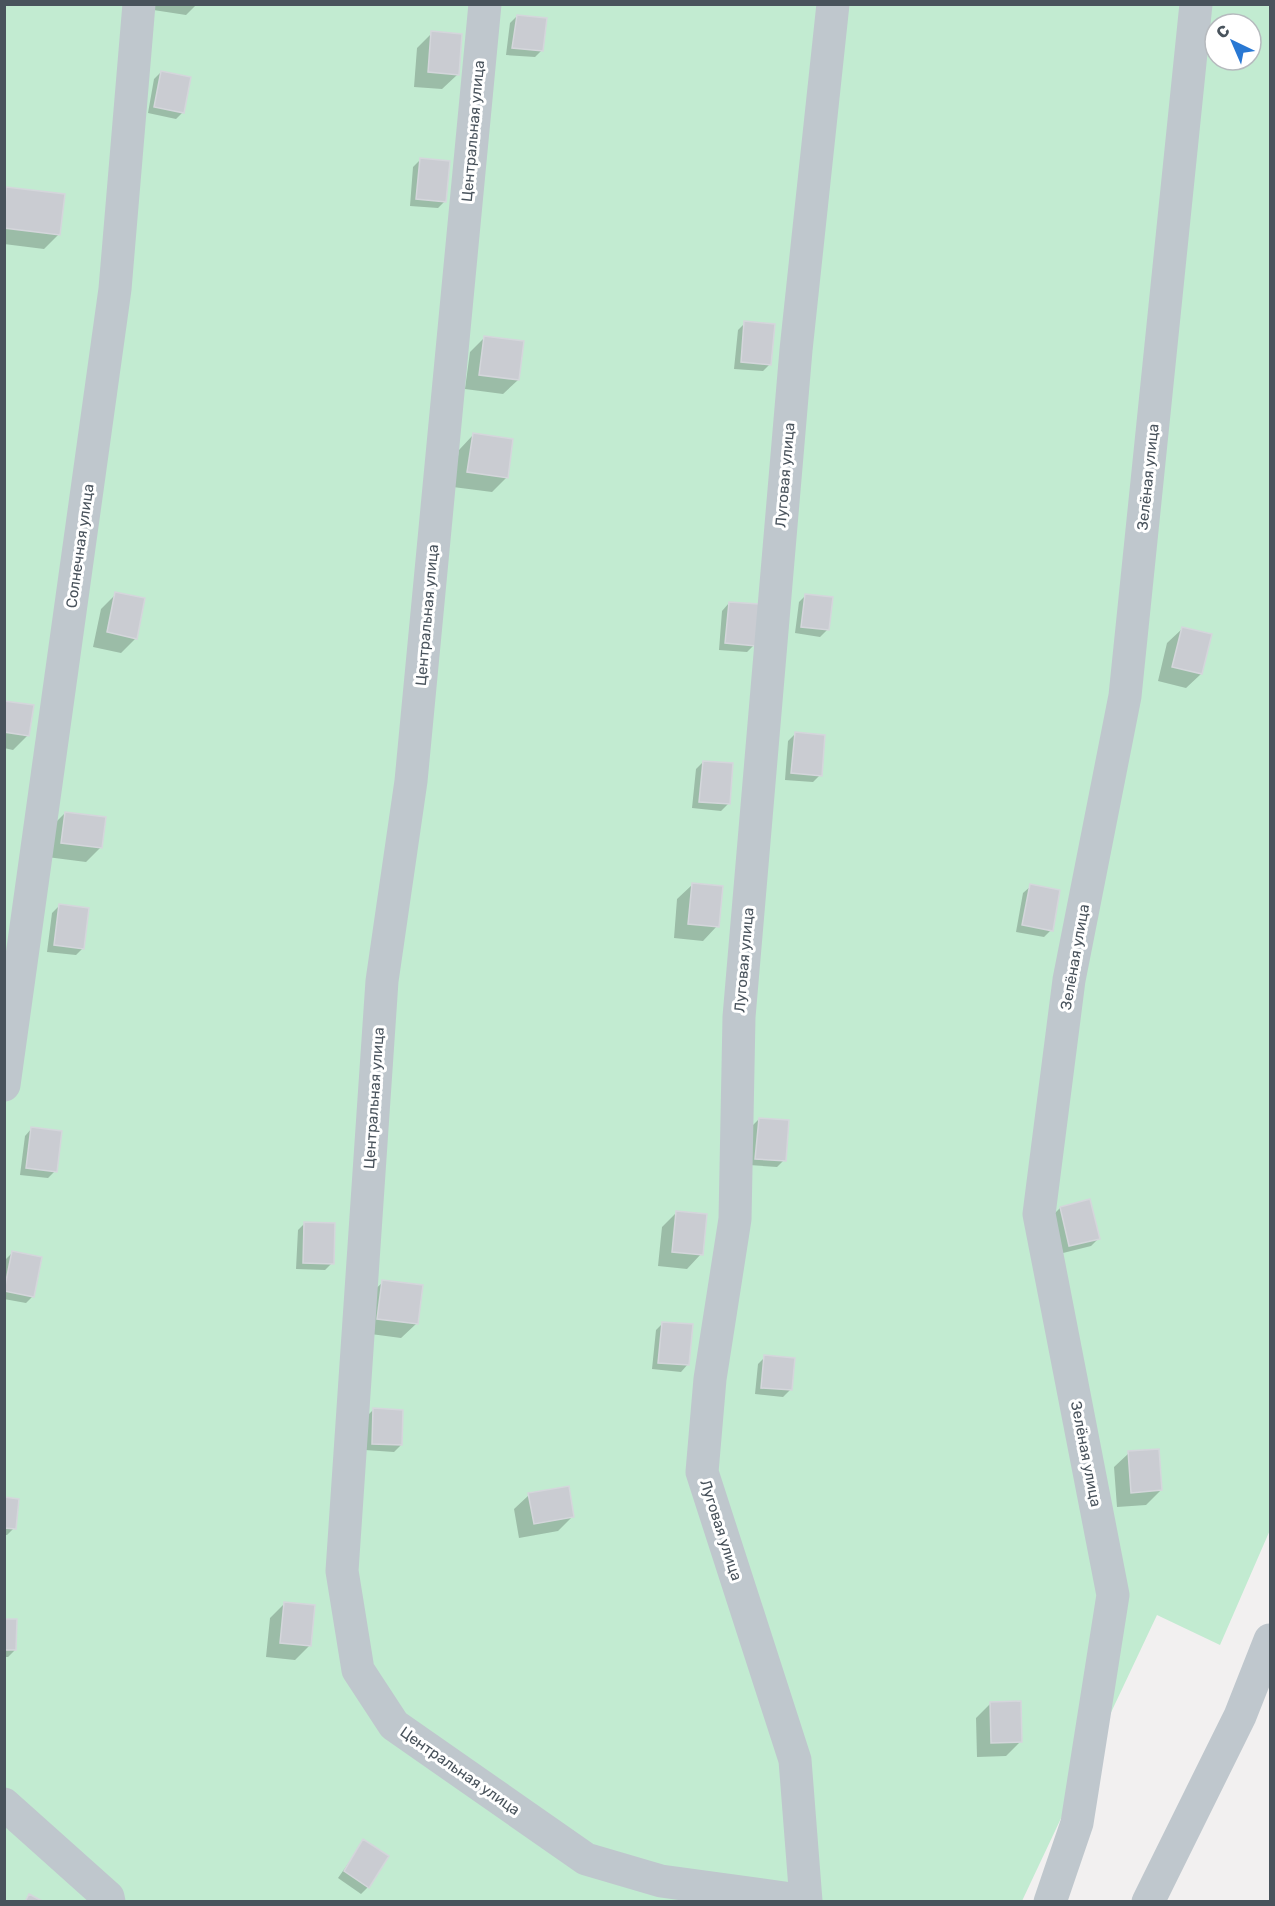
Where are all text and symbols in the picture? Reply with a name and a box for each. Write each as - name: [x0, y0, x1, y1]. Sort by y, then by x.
- north arrow: [1203, 12, 1263, 72]
- text: С: [1212, 21, 1234, 42]
- street label: Центральная улица: [458, 59, 488, 203]
- street label: Луговая улица: [771, 422, 799, 528]
- street label: Зелёная улица: [1133, 423, 1163, 531]
- street label: Солнечная улица: [62, 483, 98, 609]
- street label: Центральная улица: [412, 543, 442, 687]
- street label: Зелёная улица: [1057, 903, 1093, 1011]
- street label: Луговая улица: [730, 907, 758, 1013]
- street label: Центральная улица: [360, 1027, 388, 1169]
- street label: Зелёная улица: [1067, 1400, 1105, 1508]
- street label: Луговая улица: [696, 1477, 746, 1583]
- street label: Центральная улица: [397, 1723, 523, 1819]

